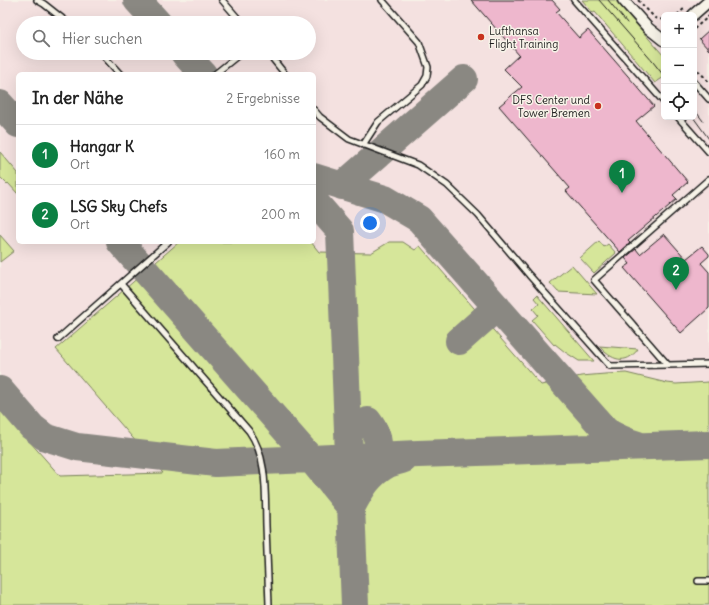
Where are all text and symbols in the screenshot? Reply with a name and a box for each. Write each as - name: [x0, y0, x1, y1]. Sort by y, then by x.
- map controls: [661, 12, 697, 120]
- button: +: [661, 12, 697, 48]
- search box: [16, 16, 316, 60]
- place label: Lufthansa Flight Training: [489, 24, 558, 51]
- icon: search: [30, 27, 52, 49]
- text: Hier suchen: [62, 29, 142, 48]
- marker: Lufthansa Flight Training: [476, 32, 486, 42]
- button: −: [661, 48, 697, 84]
- button: locate: [661, 84, 697, 120]
- text: In der Nähe: [32, 87, 124, 109]
- text: 2 Ergebnisse: [226, 90, 300, 107]
- place label: DFS Center und Tower Bremen: [512, 93, 591, 120]
- marker: DFS Center und Tower Bremen: [593, 101, 603, 111]
- text: Hangar K: [70, 137, 134, 156]
- text: 1: [42, 146, 48, 163]
- text: 160 m: [264, 146, 300, 163]
- text: Ort: [70, 156, 90, 173]
- pin: 1: [609, 160, 635, 193]
- text: LSG Sky Chefs: [70, 197, 167, 216]
- text: 2: [41, 206, 49, 223]
- text: 200 m: [261, 206, 300, 223]
- your location: [360, 213, 380, 233]
- text: Ort: [70, 216, 90, 233]
- pin: 2: [663, 257, 689, 290]

